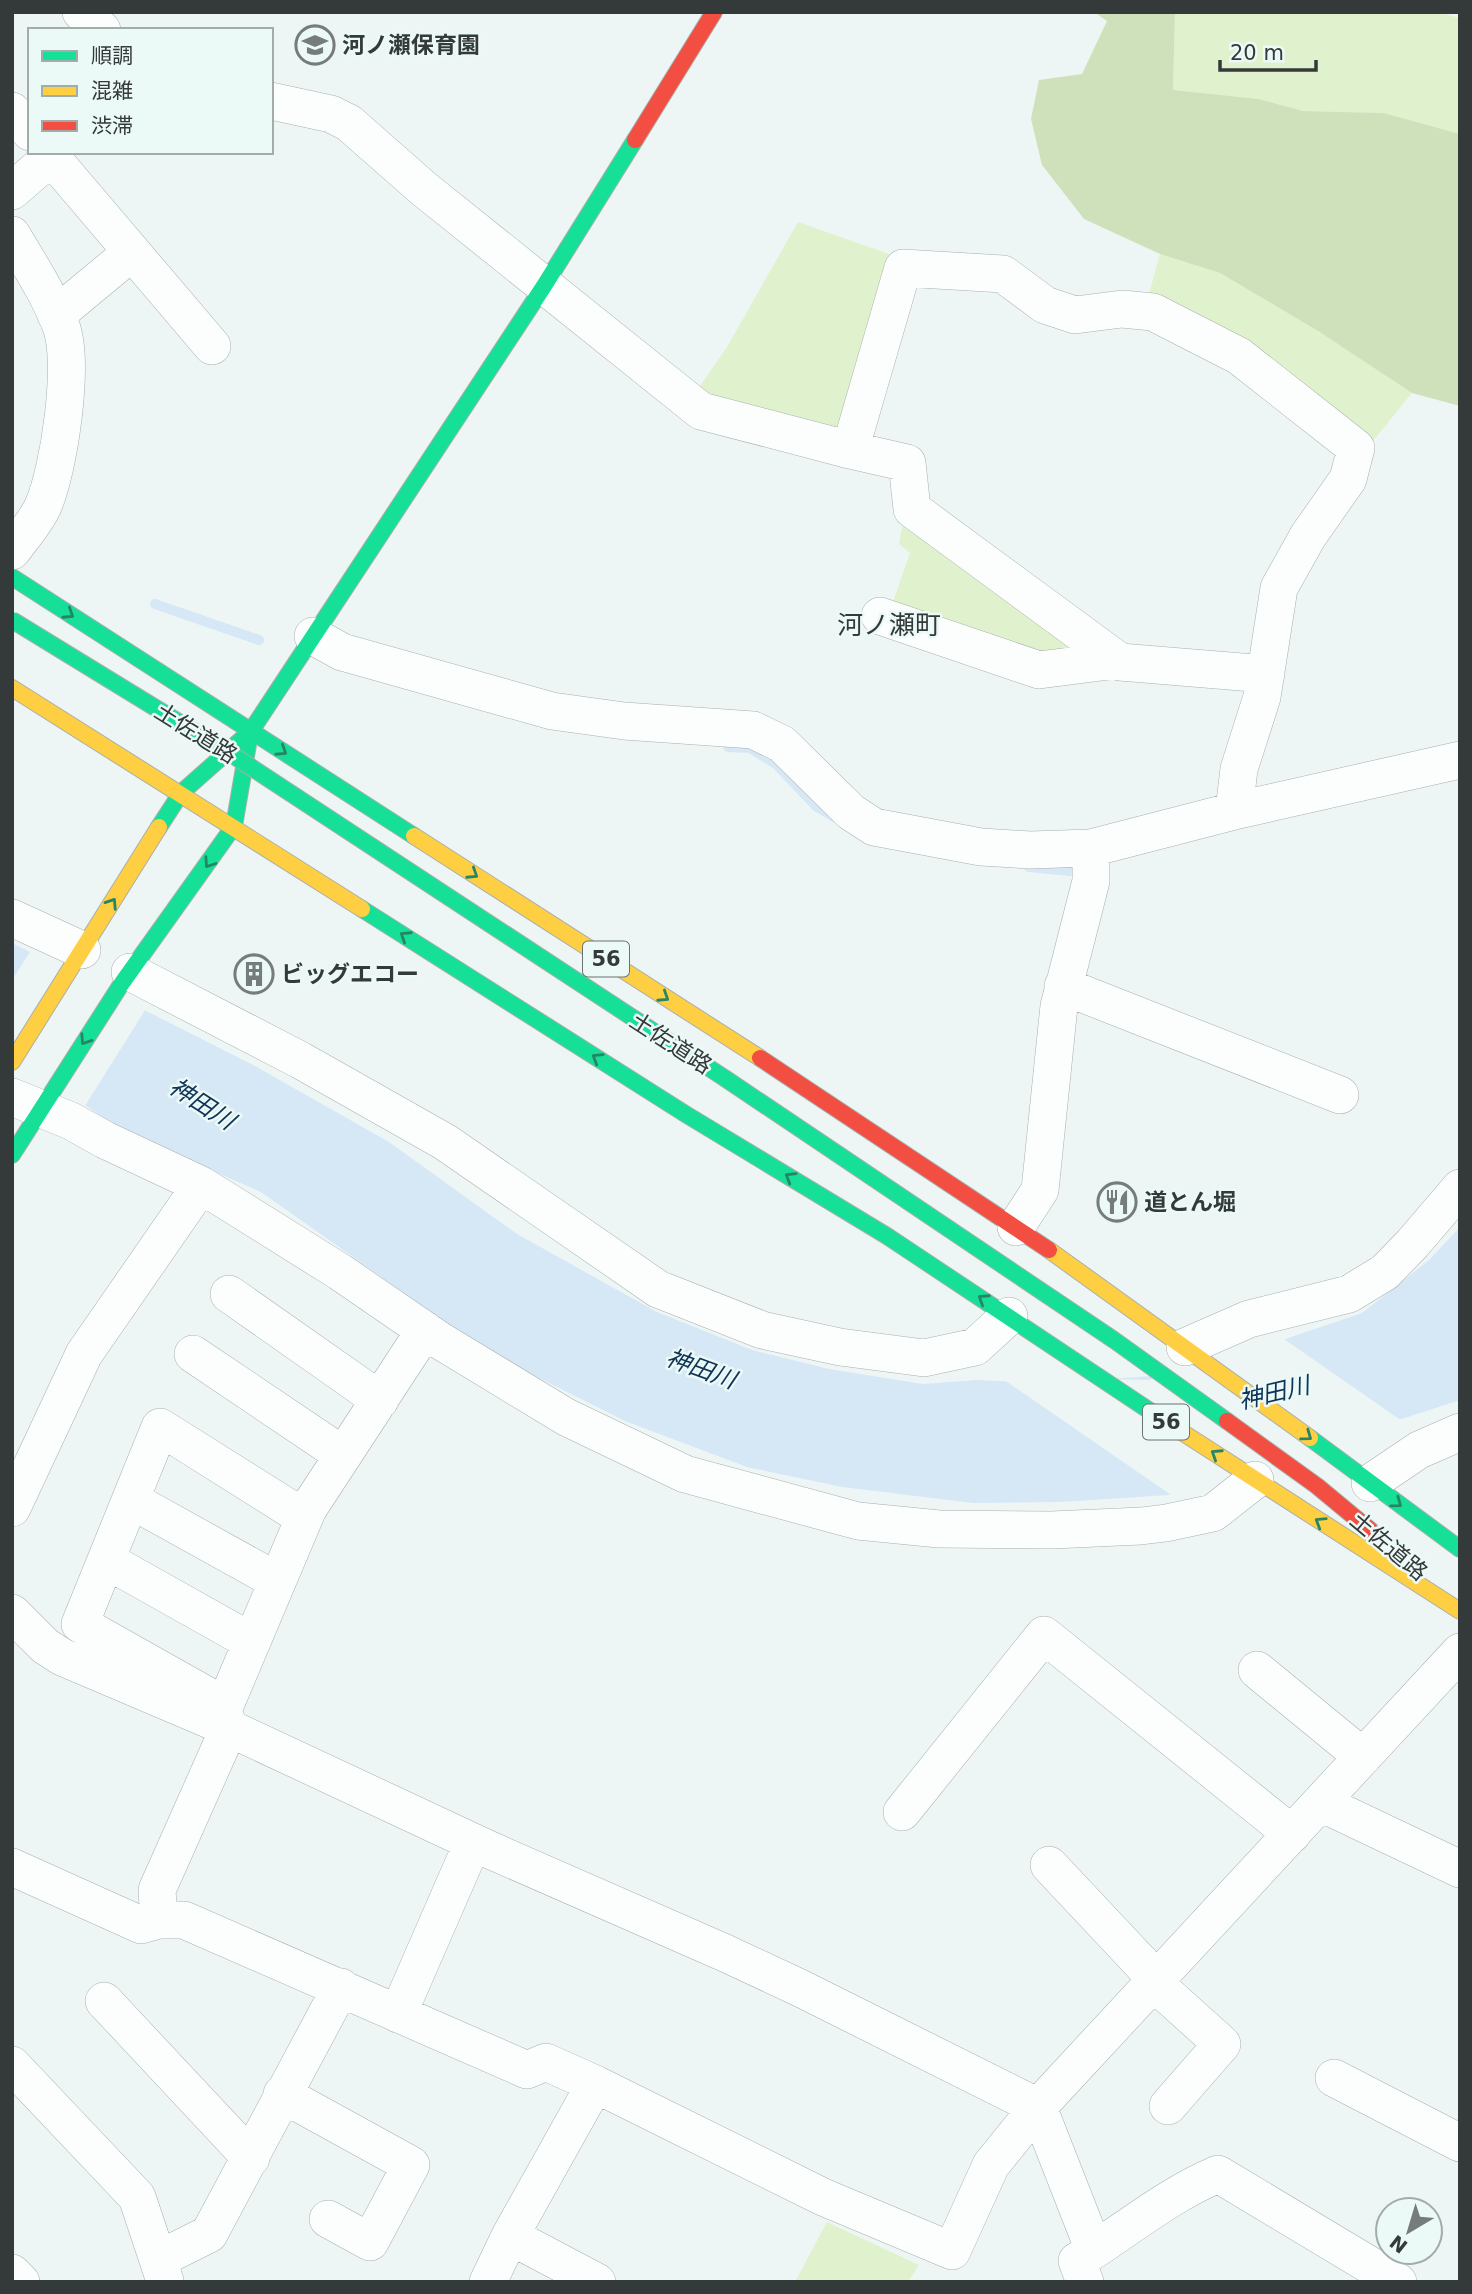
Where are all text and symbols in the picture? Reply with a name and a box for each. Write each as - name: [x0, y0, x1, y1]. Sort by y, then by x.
- school or university icon: 河ノ瀬保育園: [294, 24, 336, 66]
- legend: [28, 28, 273, 154]
- scale bar: [1220, 28, 1316, 72]
- place label: 河ノ瀬保育園: [342, 32, 480, 58]
- text: 20 m: [1230, 41, 1284, 65]
- text: 順調: [91, 44, 133, 68]
- text: 混雑: [91, 79, 133, 103]
- text: 渋滞: [91, 114, 133, 138]
- one-way arrow: [62, 606, 75, 619]
- district label: 河ノ瀬町: [837, 610, 941, 640]
- street label: 土佐道路: [150, 698, 242, 768]
- one-way arrow: [274, 742, 287, 755]
- one-way arrow: [204, 856, 217, 869]
- one-way arrow: [465, 865, 478, 878]
- one-way arrow: [104, 898, 117, 911]
- one-way arrow: [400, 931, 413, 944]
- road number: 56: [583, 942, 629, 976]
- building icon: ビッグエコー: [233, 953, 275, 995]
- place label: ビッグエコー: [281, 961, 419, 987]
- one-way arrow: [656, 988, 669, 1001]
- street label: 土佐道路: [625, 1007, 717, 1079]
- one-way arrow: [80, 1033, 93, 1046]
- one-way arrow: [591, 1053, 604, 1066]
- water label: 神田川: [164, 1073, 242, 1137]
- one-way arrow: [785, 1173, 798, 1186]
- restaurant icon: 道とん堀: [1096, 1181, 1138, 1223]
- place label: 道とん堀: [1144, 1189, 1236, 1215]
- one-way arrow: [977, 1294, 990, 1307]
- water label: 神田川: [662, 1344, 742, 1395]
- water label: 神田川: [1236, 1371, 1315, 1415]
- road number: 56: [1143, 1404, 1189, 1440]
- one-way arrow: [1299, 1428, 1312, 1440]
- one-way arrow: [1211, 1450, 1224, 1463]
- one-way arrow: [1389, 1495, 1402, 1507]
- street label: 土佐道路: [1345, 1506, 1433, 1586]
- one-way arrow: [1314, 1517, 1327, 1530]
- north arrow: [1374, 2196, 1444, 2266]
- text: N: [1385, 2231, 1412, 2258]

